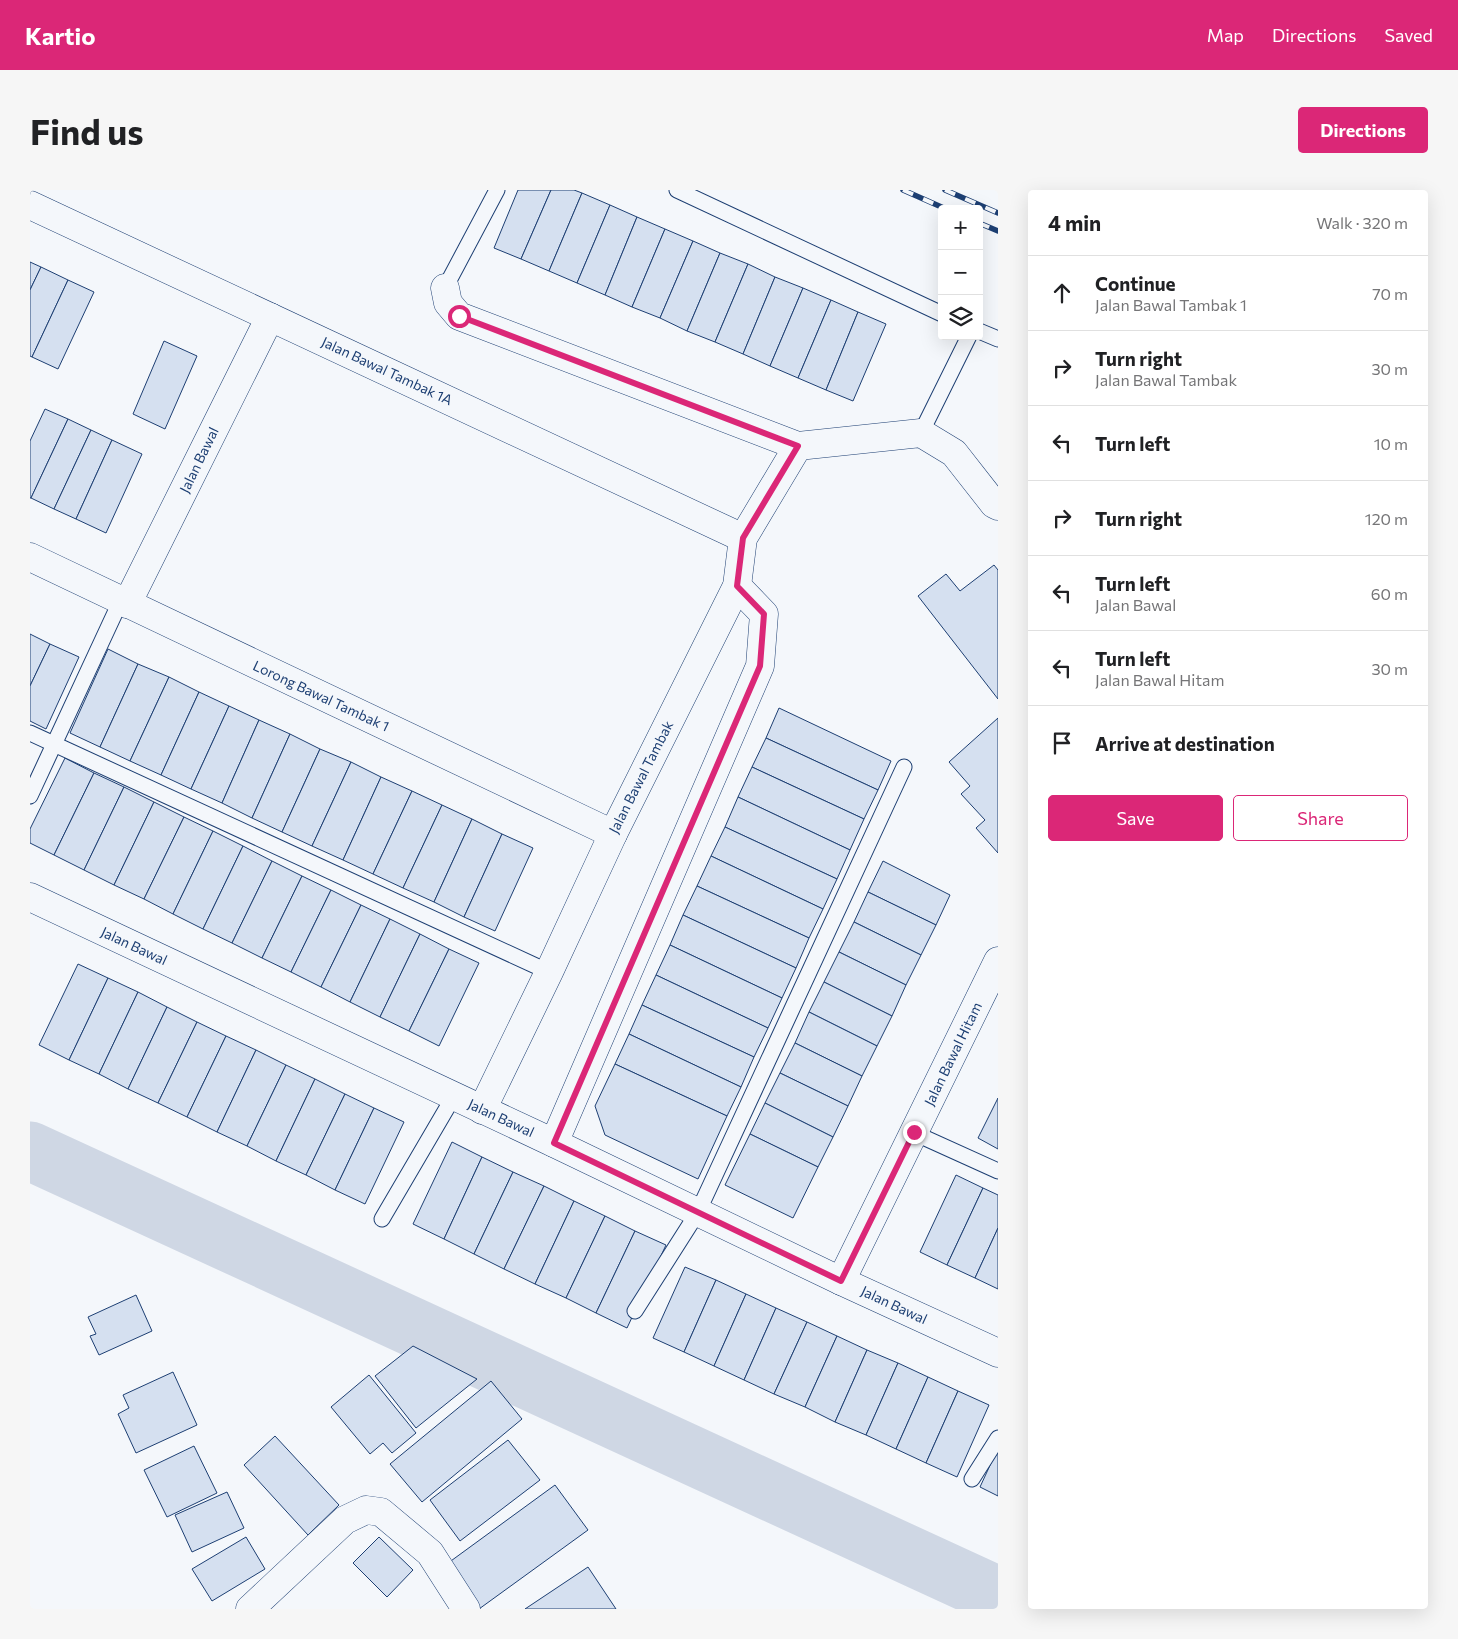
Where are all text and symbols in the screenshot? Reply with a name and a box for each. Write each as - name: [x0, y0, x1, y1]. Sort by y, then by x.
- text: Kartio: [25, 21, 95, 50]
- text: Map: [1207, 24, 1244, 46]
- text: Directions: [1272, 24, 1356, 46]
- text: Saved: [1384, 24, 1433, 46]
- button: Directions: [1298, 107, 1428, 153]
- text: Find us: [30, 109, 144, 152]
- map controls: [938, 205, 983, 340]
- button: +: [938, 205, 983, 250]
- text: 4 min: [1048, 210, 1101, 235]
- text: Walk · 320 m: [1316, 213, 1408, 232]
- button: −: [938, 250, 983, 295]
- text: Continue: [1095, 272, 1175, 295]
- icon: ahead: [1048, 279, 1076, 307]
- text: 70 m: [1372, 284, 1408, 303]
- button: layers: [938, 295, 983, 340]
- text: Jalan Bawal Tambak 1: [1095, 295, 1247, 314]
- route start: [448, 305, 471, 328]
- street label: Jalan Bawal Tambak 1A: [319, 333, 456, 409]
- text: Turn right: [1095, 347, 1182, 370]
- icon: right: [1048, 354, 1076, 382]
- text: 30 m: [1371, 359, 1408, 378]
- text: Jalan Bawal Tambak: [1095, 370, 1237, 389]
- street label: Jalan Bawal: [175, 424, 222, 495]
- icon: left: [1048, 429, 1076, 457]
- text: Turn left: [1095, 432, 1170, 455]
- text: 10 m: [1374, 434, 1408, 453]
- icon: right: [1048, 504, 1076, 532]
- text: Turn right: [1095, 507, 1182, 530]
- text: 120 m: [1365, 509, 1408, 528]
- text: Turn left: [1095, 572, 1170, 595]
- icon: left: [1048, 579, 1076, 607]
- text: 60 m: [1371, 584, 1408, 603]
- text: Jalan Bawal: [1095, 595, 1176, 614]
- text: Turn left: [1095, 647, 1170, 670]
- icon: left: [1048, 654, 1076, 682]
- street label: Lorong Bawal Tambak 1: [250, 656, 392, 735]
- text: 30 m: [1371, 659, 1408, 678]
- text: Jalan Bawal Hitam: [1095, 670, 1224, 689]
- street label: Jalan Bawal Tambak: [605, 717, 677, 836]
- icon: arrive: [1048, 729, 1076, 757]
- text: Arrive at destination: [1095, 732, 1275, 755]
- button: Save: [1048, 795, 1223, 841]
- button: Share: [1233, 795, 1408, 841]
- street label: Jalan Bawal: [98, 923, 170, 968]
- street label: Jalan Bawal Hitam: [920, 999, 985, 1108]
- street label: Jalan Bawal: [465, 1095, 537, 1140]
- route end: [903, 1121, 926, 1144]
- street label: Jalan Bawal: [858, 1282, 930, 1327]

